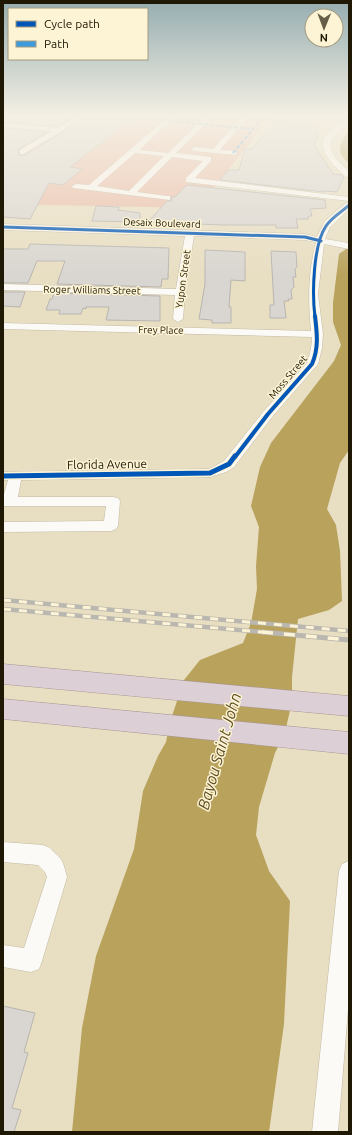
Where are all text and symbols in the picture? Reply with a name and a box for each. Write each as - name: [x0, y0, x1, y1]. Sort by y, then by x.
- legend: [8, 8, 148, 60]
- north arrow: [304, 8, 344, 48]
- text: Cycle path: [44, 17, 100, 30]
- text: N: [320, 32, 328, 44]
- text: Path: [44, 37, 69, 50]
- street label: Desaix Boulevard: [123, 216, 201, 230]
- street label: Yupon Street: [173, 249, 193, 309]
- street label: Roger Williams Street: [43, 284, 141, 296]
- street label: Frey Place: [138, 324, 184, 336]
- street label: Moss Street: [267, 353, 309, 401]
- street label: Florida Avenue: [67, 457, 147, 471]
- water label: Bayou Saint John: [194, 691, 244, 811]

